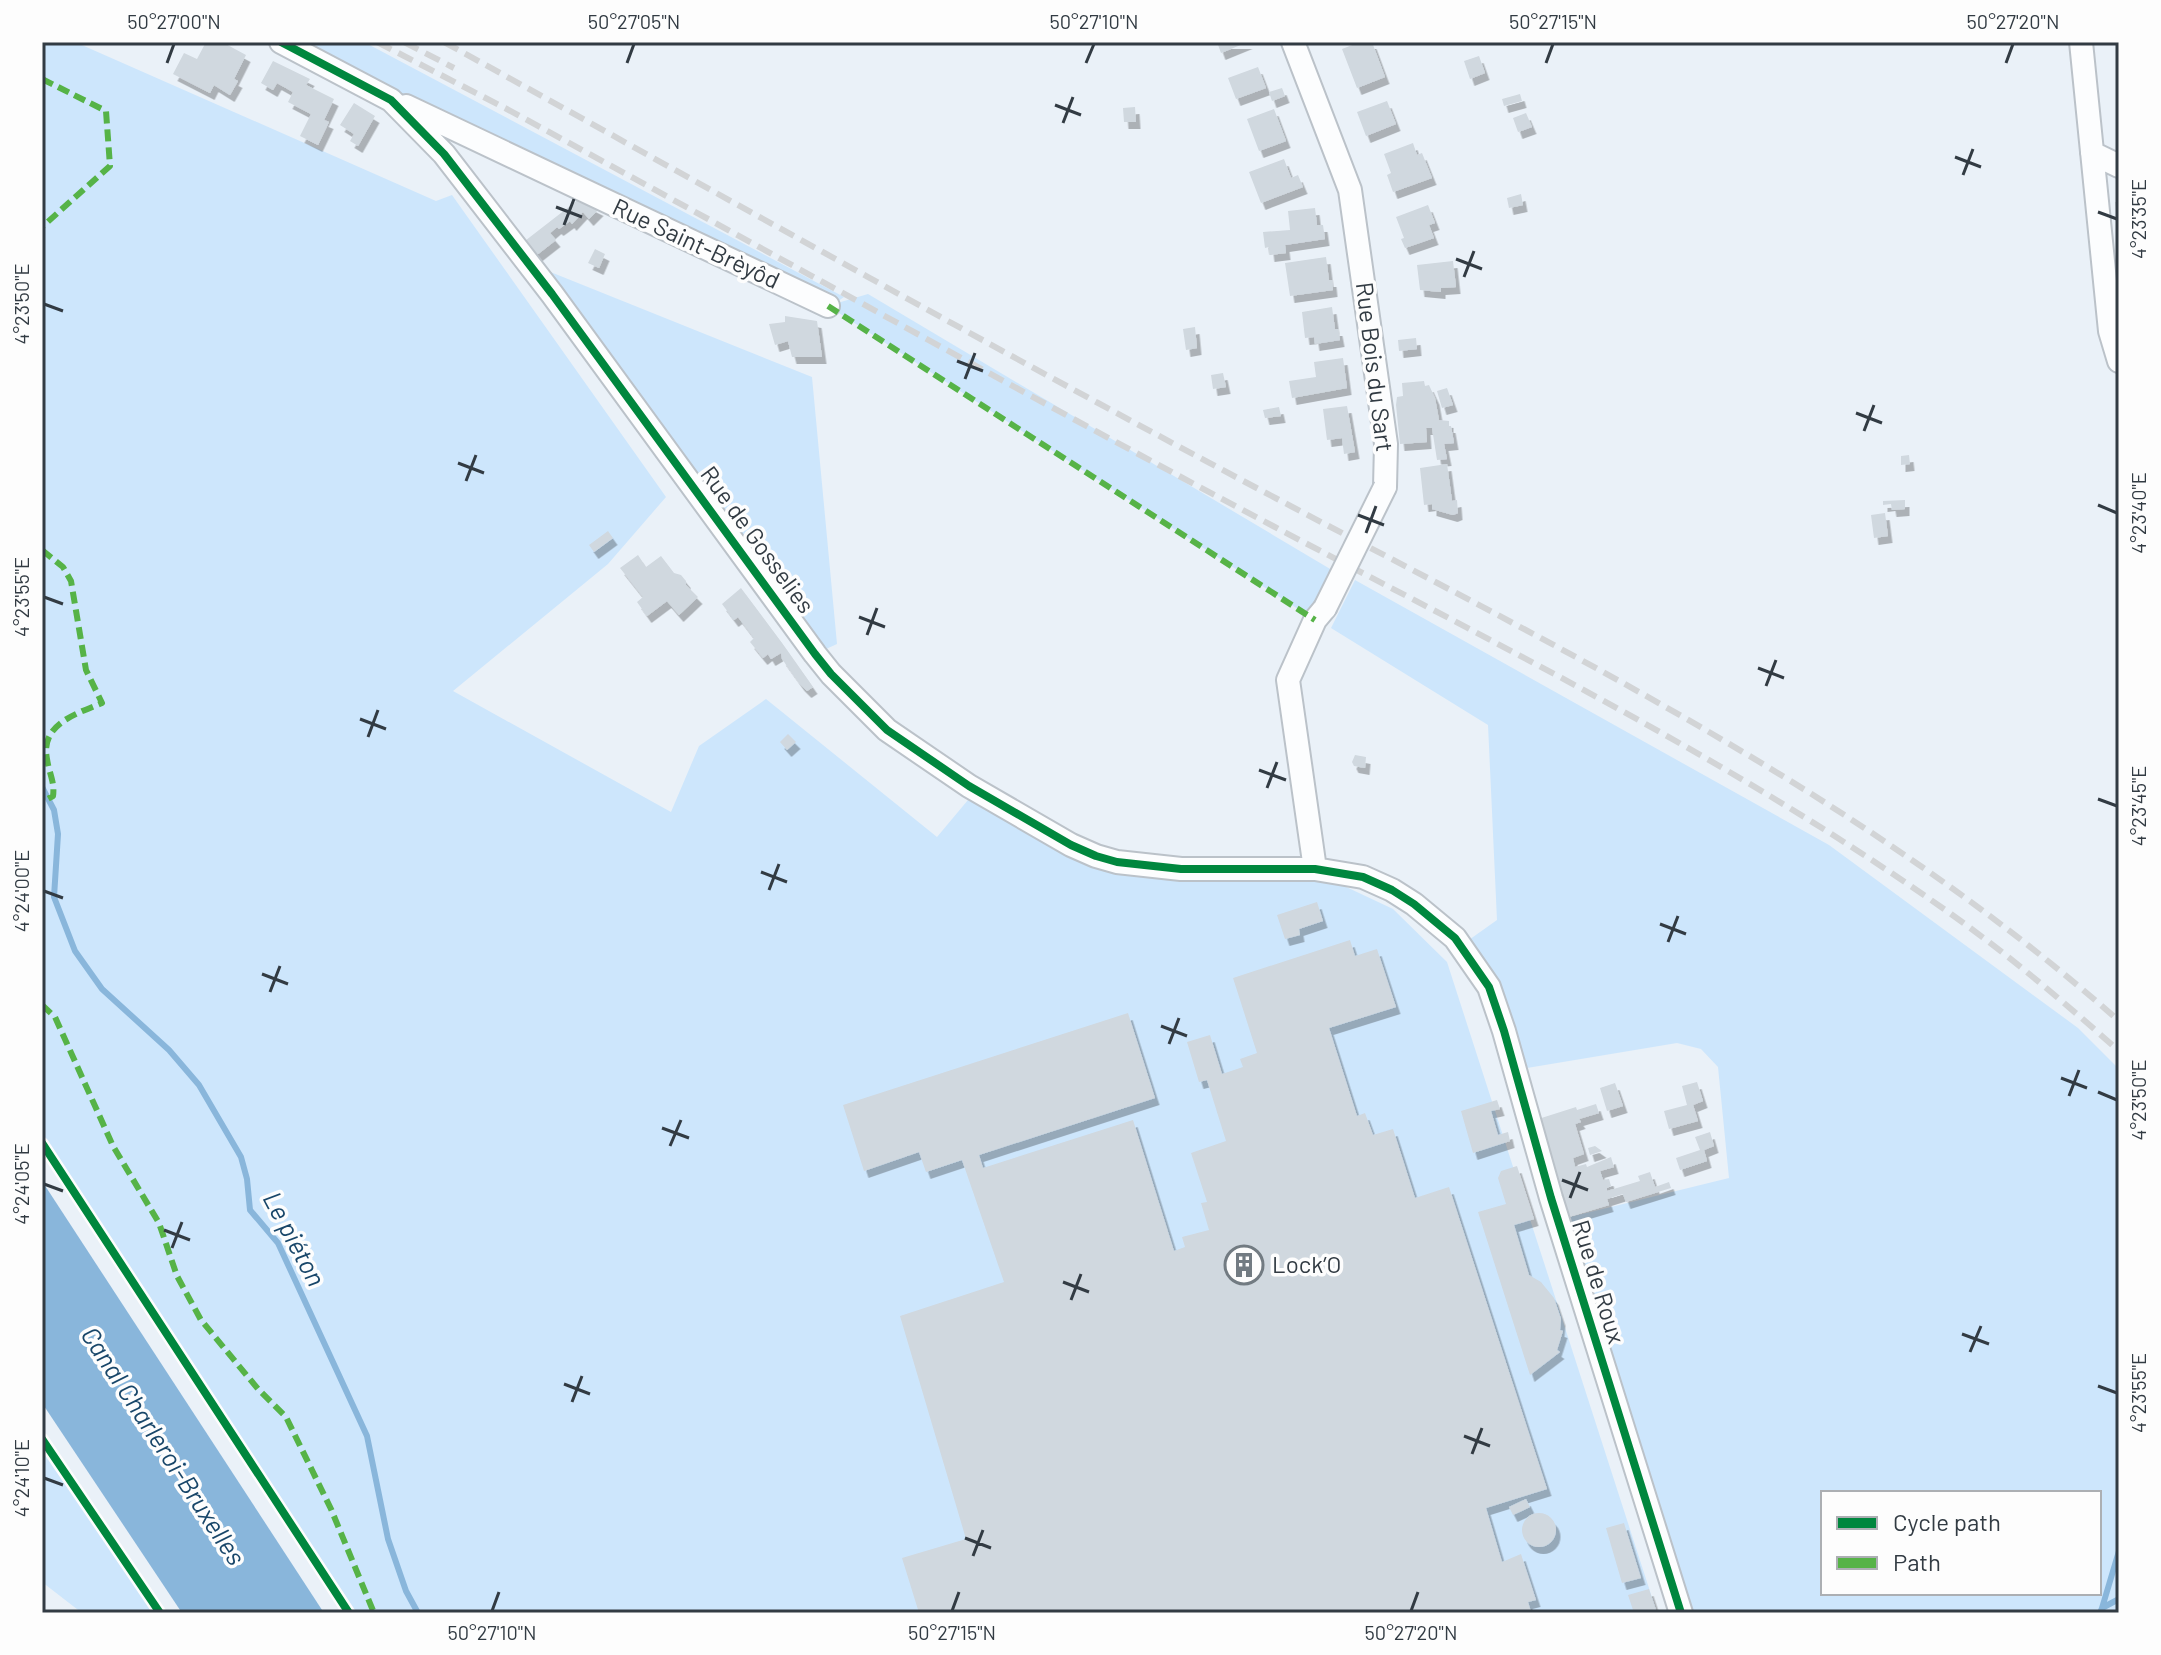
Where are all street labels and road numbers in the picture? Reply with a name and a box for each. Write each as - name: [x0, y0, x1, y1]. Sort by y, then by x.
- street label: Rue Saint-Brèyôd: [608, 191, 785, 294]
- street label: Rue Bois du Sart: [1351, 280, 1400, 453]
- street label: Rue de Gosselies: [695, 460, 821, 618]
- street label: Rue de Roux: [1567, 1216, 1632, 1347]

